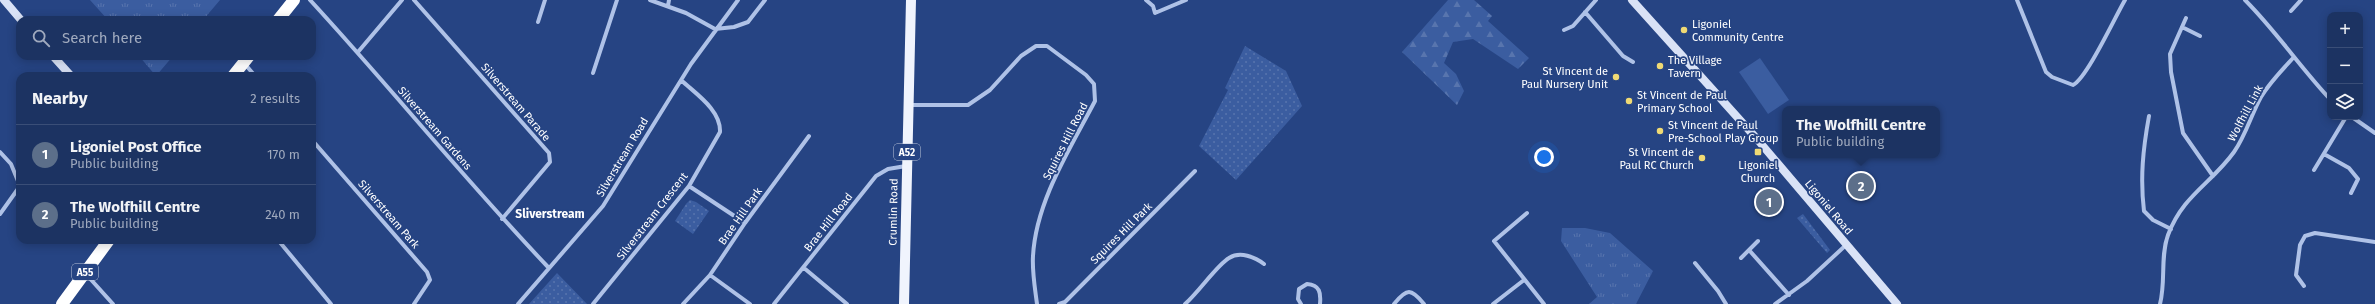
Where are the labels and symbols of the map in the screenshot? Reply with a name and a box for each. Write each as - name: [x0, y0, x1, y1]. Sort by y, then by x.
- place label: Ligoniel Community Centre: [1692, 18, 1784, 44]
- marker: Ligoniel Community Centre: [1679, 25, 1689, 35]
- place label: The Village Tavern: [1668, 54, 1722, 80]
- street label: Silverstream Parade: [478, 61, 553, 144]
- marker: The Village Tavern: [1655, 61, 1665, 71]
- place label: St Vincent de Paul Nursery Unit: [1521, 65, 1608, 91]
- marker: St Vincent de Paul Nursery Unit: [1611, 72, 1621, 82]
- street label: Wolfhill Link: [2225, 83, 2266, 144]
- street label: Silverstream Gardens: [395, 84, 474, 173]
- place label: St Vincent de Paul Primary School: [1637, 89, 1727, 115]
- marker: St Vincent de Paul Primary School: [1624, 96, 1634, 106]
- street label: Squires Hill Road: [1040, 100, 1091, 182]
- street label: Silverstream Road: [594, 115, 651, 199]
- place label: St Vincent de Paul Pre-School Play Group: [1668, 119, 1779, 145]
- marker: St Vincent de Paul Pre-School Play Group: [1655, 126, 1665, 136]
- road number: A52: [894, 144, 920, 160]
- place label: St Vincent de Paul RC Church: [1620, 146, 1694, 172]
- your location: [1534, 147, 1554, 167]
- marker: Ligoniel Church: [1753, 147, 1763, 157]
- marker: St Vincent de Paul RC Church: [1697, 153, 1707, 163]
- place label: Ligoniel Church: [1738, 159, 1778, 185]
- street label: Silverstream Crescent: [614, 170, 691, 263]
- pin: 2: [1848, 171, 1874, 201]
- street label: Silverstream Park: [355, 177, 422, 252]
- street label: Ligoniel Road: [1802, 177, 1855, 237]
- street label: Crumlin Road: [886, 178, 901, 246]
- street label: Brae Hill Park: [716, 185, 765, 247]
- pin: 1: [1756, 187, 1782, 217]
- street label: Brae Hill Road: [801, 190, 855, 254]
- street label: Squires Hill Park: [1088, 200, 1155, 267]
- district label: Sliverstream: [515, 207, 585, 221]
- road number: A55: [72, 264, 98, 280]

